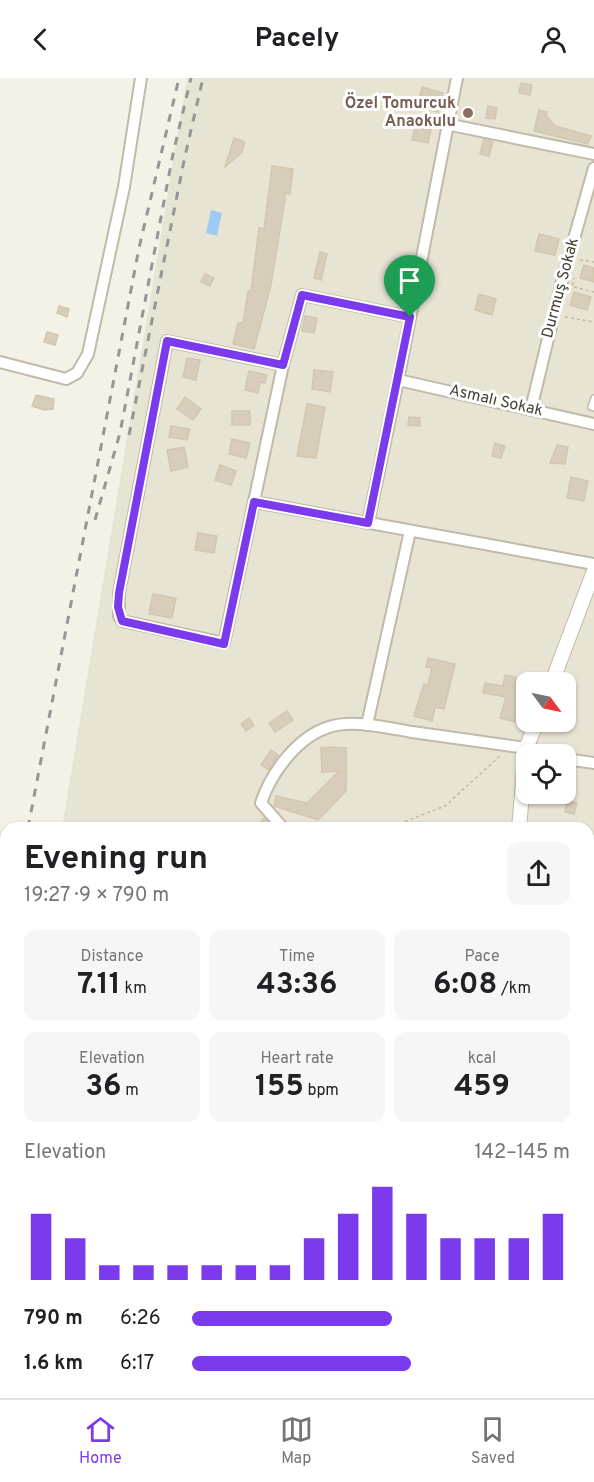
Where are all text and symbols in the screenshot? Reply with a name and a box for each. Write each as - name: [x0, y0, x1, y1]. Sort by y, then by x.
- text: Pacely: [255, 22, 339, 56]
- icon: back: [24, 23, 57, 56]
- icon: person: [537, 23, 570, 56]
- place label: Özel Tomurcuk Anaokulu: [345, 92, 456, 132]
- marker: Özel Tomurcuk Anaokulu: [461, 106, 475, 120]
- street label: Durmuş Sokak: [538, 236, 584, 340]
- pin: [384, 255, 435, 317]
- icon: arrive: [393, 264, 426, 297]
- street label: Asmalı Sokak: [447, 381, 545, 421]
- north arrow: [516, 672, 576, 732]
- map controls: [516, 672, 576, 804]
- button: locate: [516, 744, 576, 804]
- text: Evening run: [24, 839, 208, 881]
- button: share: [507, 842, 570, 905]
- text: 19:27 · 9 × 790 m: [24, 883, 169, 909]
- text: Distance: [81, 947, 143, 967]
- text: Time: [279, 947, 315, 967]
- text: Pace: [464, 947, 500, 967]
- text: 7.11: [77, 967, 121, 1004]
- text: 43:36: [257, 967, 337, 1004]
- text: 6:08: [433, 967, 497, 1004]
- text: km: [121, 979, 147, 999]
- text: /km: [497, 979, 531, 999]
- text: Elevation: [79, 1049, 145, 1069]
- text: Heart rate: [260, 1049, 334, 1069]
- text: kcal: [468, 1049, 496, 1069]
- text: 36: [85, 1069, 122, 1106]
- text: 155: [255, 1069, 304, 1106]
- text: 459: [454, 1069, 510, 1106]
- text: m: [122, 1081, 139, 1101]
- text: bpm: [304, 1081, 339, 1101]
- text: Elevation: [24, 1140, 106, 1166]
- text: 142–145 m: [475, 1140, 570, 1166]
- text: 790 m: [24, 1306, 83, 1332]
- text: 6:26: [120, 1306, 161, 1332]
- text: 1.6 km: [24, 1351, 83, 1377]
- text: 6:17: [120, 1351, 154, 1377]
- tab: Home: [79, 1413, 122, 1469]
- tab: Map: [280, 1413, 313, 1469]
- tab: Saved: [471, 1413, 515, 1469]

